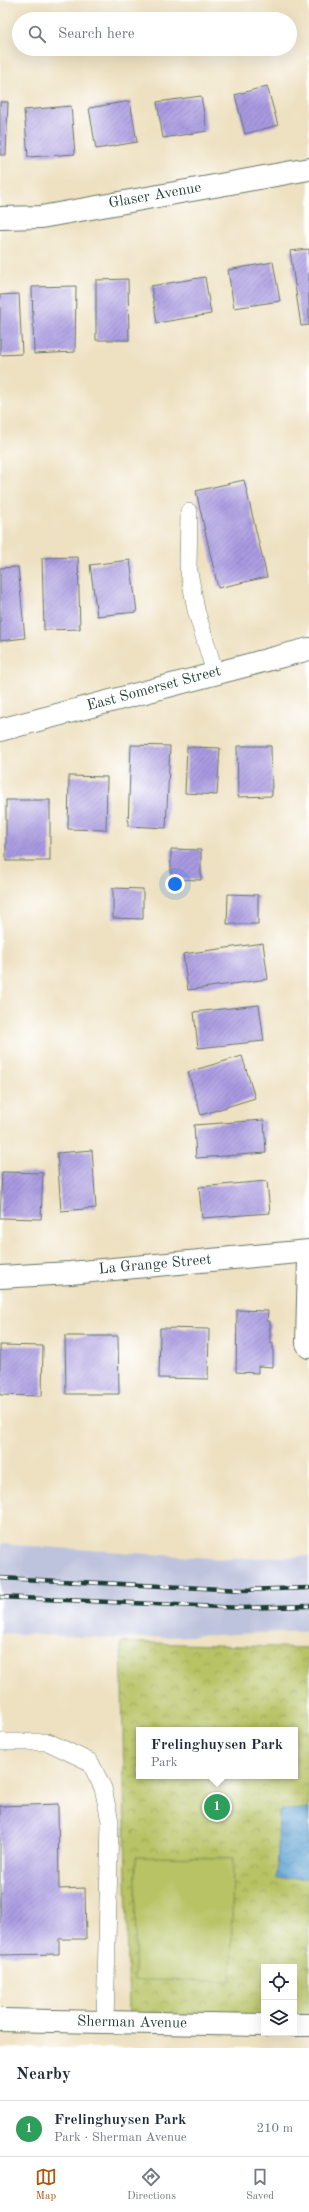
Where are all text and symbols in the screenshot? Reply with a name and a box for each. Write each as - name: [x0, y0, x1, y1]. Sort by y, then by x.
- search box: [12, 12, 297, 56]
- icon: search: [26, 23, 48, 45]
- text: Search here: [58, 27, 135, 42]
- street label: Glaser Avenue: [108, 180, 203, 212]
- street label: East Somerset Street: [85, 664, 223, 714]
- your location: [165, 874, 185, 894]
- street label: La Grange Street: [98, 1253, 212, 1277]
- popup: [136, 1727, 298, 1779]
- text: Frelinghuysen Park: [151, 1738, 283, 1753]
- text: Park: [151, 1756, 178, 1769]
- pin: 1: [204, 1792, 230, 1822]
- map controls: [261, 1964, 297, 2036]
- button: locate: [261, 1964, 297, 2000]
- button: layers: [261, 2000, 297, 2036]
- street label: Sherman Avenue: [77, 2015, 187, 2031]
- text: Nearby: [16, 2066, 71, 2083]
- text: Frelinghuysen Park: [54, 2113, 186, 2128]
- text: 1: [25, 2122, 33, 2135]
- text: 210 m: [256, 2122, 293, 2135]
- text: Park · Sherman Avenue: [54, 2131, 187, 2144]
- tab: Map: [35, 2166, 57, 2204]
- tab: Directions: [127, 2166, 176, 2204]
- tab: Saved: [246, 2166, 274, 2204]

